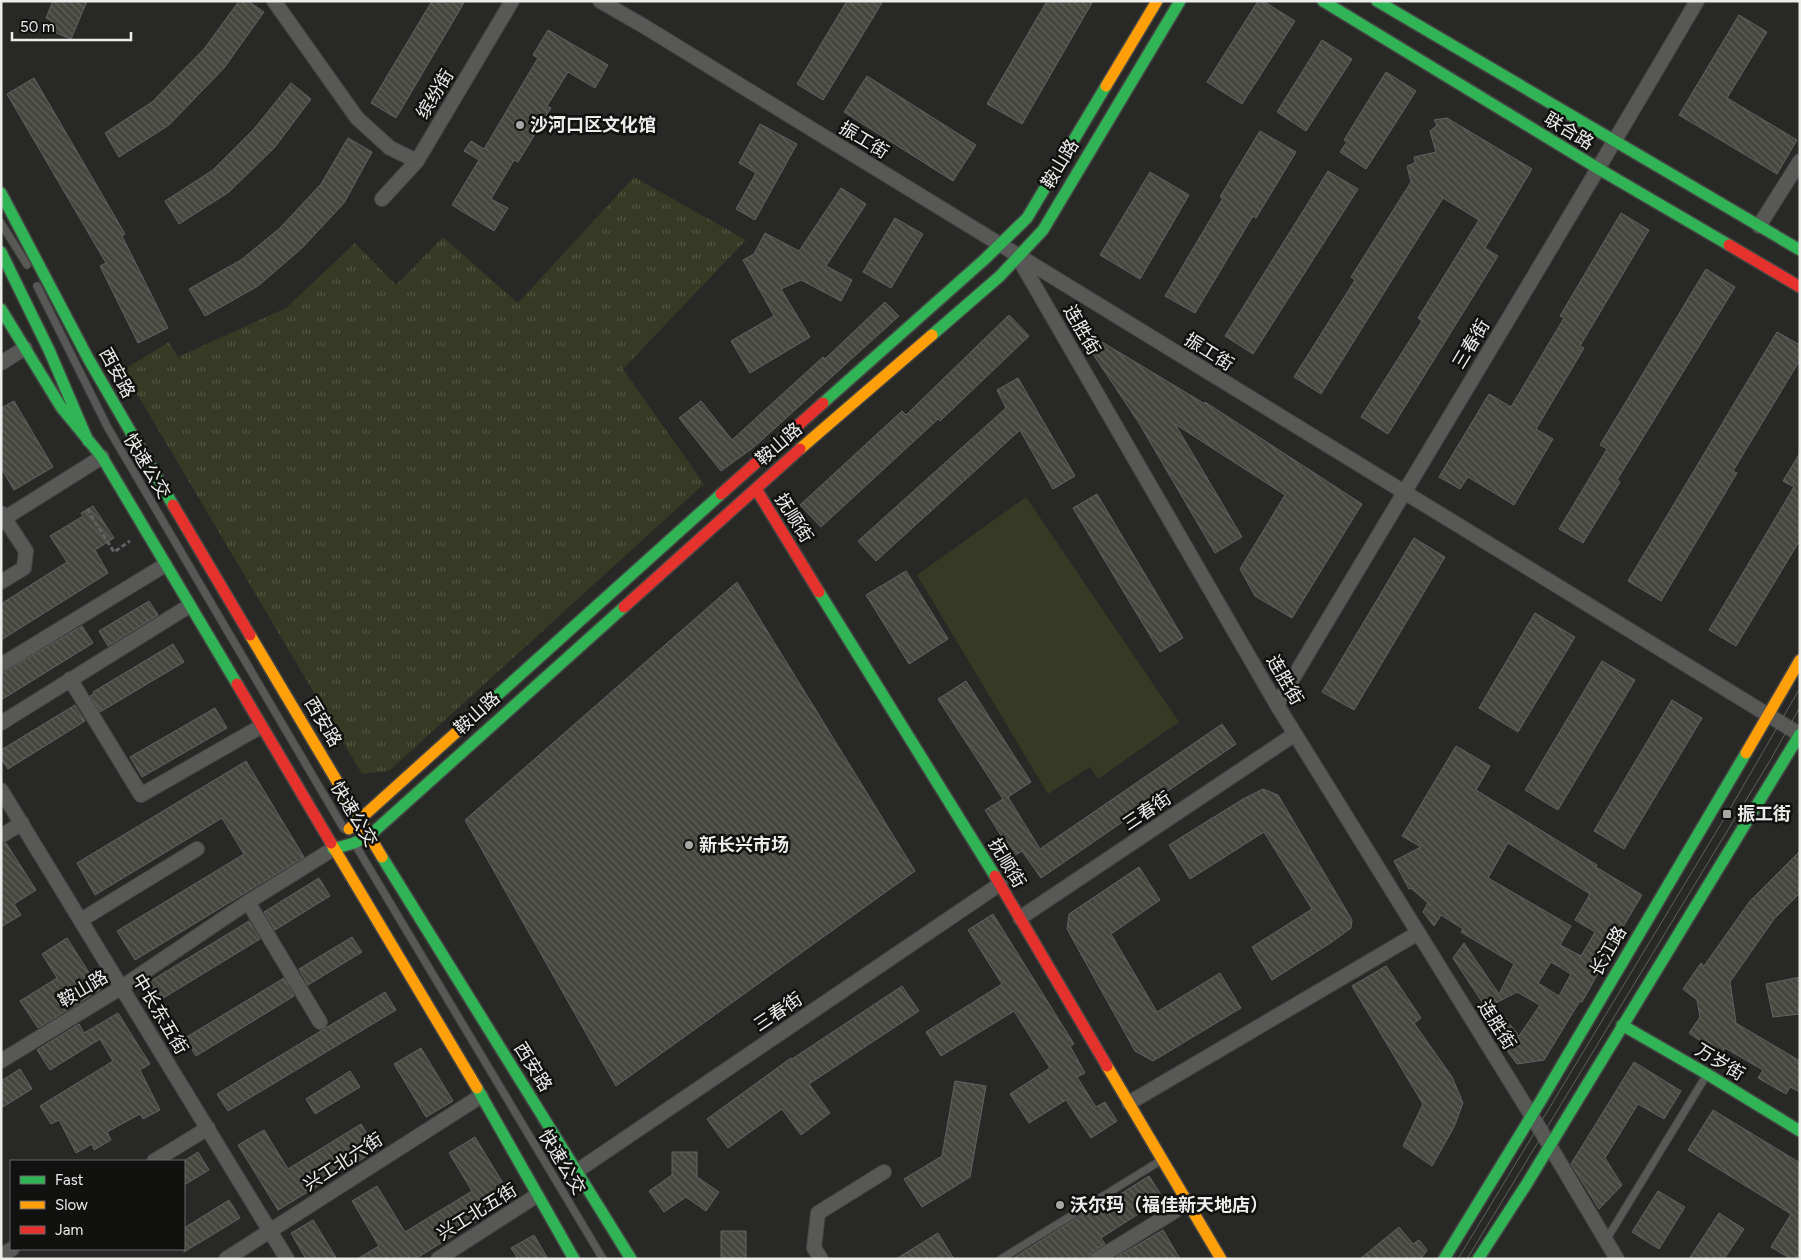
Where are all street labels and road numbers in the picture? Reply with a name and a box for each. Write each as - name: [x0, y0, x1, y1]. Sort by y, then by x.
- street label: 缤纷街: [412, 65, 458, 123]
- street label: 联合路: [1540, 108, 1598, 154]
- street label: 振工街: [835, 117, 893, 163]
- street label: 鞍山路: [1037, 135, 1083, 193]
- street label: 连胜街: [1059, 301, 1105, 359]
- street label: 三春街: [1448, 315, 1494, 373]
- street label: 振工街: [1180, 328, 1238, 376]
- street label: 西安路: [94, 344, 140, 402]
- street label: 鞍山路: [751, 418, 807, 470]
- street label: 快速公交: [119, 429, 175, 503]
- street label: 抚顺街: [770, 489, 818, 547]
- street label: 连胜街: [1262, 651, 1308, 709]
- street label: 鞍山路: [450, 687, 504, 739]
- street label: 西安路: [300, 693, 346, 751]
- street label: 快速公交: [326, 777, 382, 851]
- street label: 三春街: [1118, 787, 1176, 835]
- street label: 抚顺街: [984, 834, 1030, 892]
- street label: 长江路: [1585, 922, 1631, 980]
- street label: 鞍山路: [54, 966, 112, 1012]
- street label: 中长东五街: [127, 970, 193, 1058]
- street label: 三春街: [749, 988, 807, 1036]
- street label: 连胜街: [1473, 996, 1521, 1054]
- street label: 西安路: [509, 1038, 557, 1096]
- street label: 万岁街: [1691, 1039, 1749, 1085]
- street label: 快速公交: [534, 1125, 590, 1199]
- street label: 兴工北六街: [299, 1128, 387, 1196]
- street label: 兴工北五街: [433, 1179, 521, 1245]

